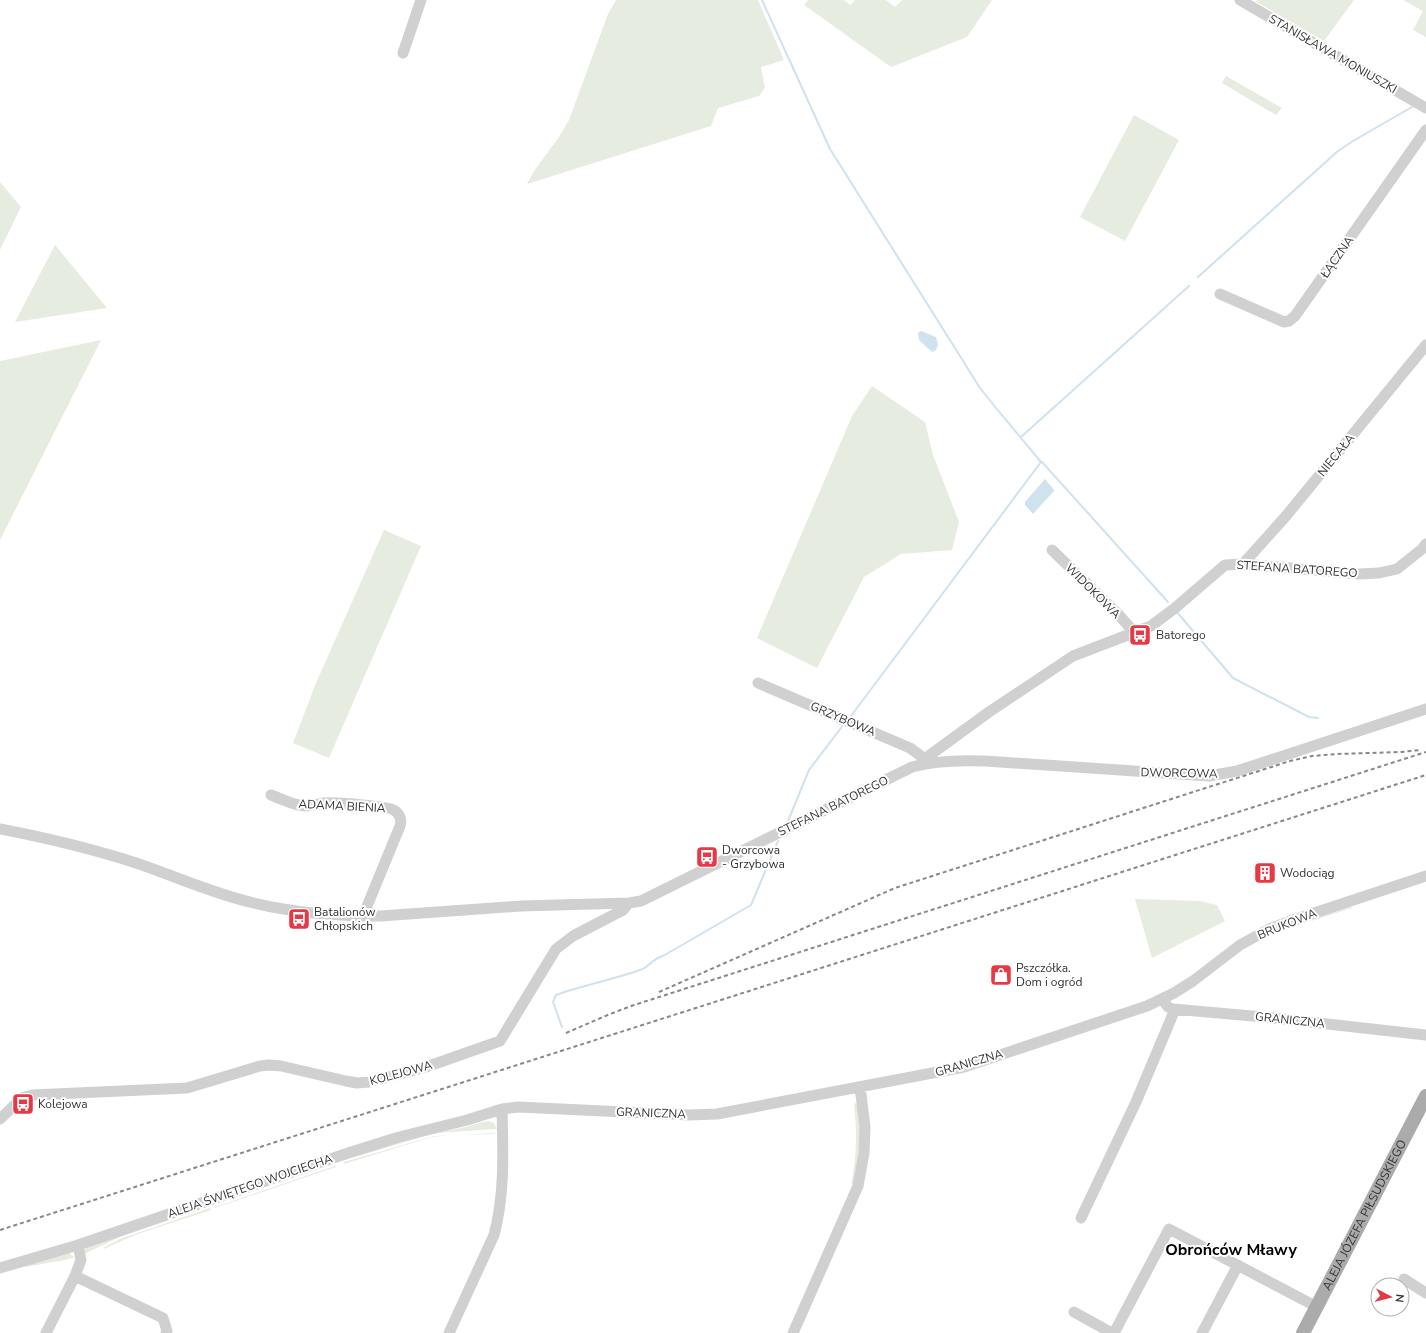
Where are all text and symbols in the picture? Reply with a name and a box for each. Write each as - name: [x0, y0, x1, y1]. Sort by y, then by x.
- street label: STANISŁAWA MONIUSZKI: [1266, 11, 1400, 97]
- street label: ŁĄCZNA: [1316, 233, 1357, 282]
- street label: NIECAŁA: [1314, 430, 1358, 480]
- street label: STEFANA BATOREGO: [1236, 557, 1358, 581]
- street label: WIDOKOWA: [1062, 560, 1124, 622]
- bus stop icon: Batorego: [1127, 622, 1153, 648]
- place label: Batorego: [1156, 627, 1206, 643]
- street label: GRZYBOWA: [808, 698, 878, 740]
- street label: DWORCOWA: [1140, 764, 1218, 782]
- street label: STEFANA BATOREGO: [775, 772, 891, 840]
- street label: ADAMA BIENIA: [298, 796, 386, 816]
- place label: Dworcowa - Grzybowa: [722, 842, 785, 872]
- bus stop icon: Dworcowa - Grzybowa: [694, 844, 720, 870]
- building icon: Wodociąg: [1252, 860, 1278, 886]
- place label: Wodociąg: [1280, 865, 1335, 881]
- place label: Batalionów Chłopskich: [314, 904, 376, 934]
- street label: BRUKOWA: [1255, 905, 1319, 943]
- bus stop icon: Batalionów Chłopskich: [286, 906, 312, 932]
- place label: Pszczółka. Dom i ogród: [1016, 960, 1082, 990]
- shop icon: Pszczółka. Dom i ogród: [988, 962, 1014, 988]
- street label: GRANICZNA: [1254, 1008, 1326, 1032]
- street label: GRANICZNA: [933, 1046, 1005, 1080]
- street label: KOLEJOWA: [368, 1057, 434, 1089]
- bus stop icon: Kolejowa: [10, 1091, 36, 1117]
- place label: Kolejowa: [38, 1096, 88, 1112]
- street label: GRANICZNA: [616, 1104, 687, 1122]
- street label: ALEJA JÓZEFA PIŁSUDSKIEGO: [1319, 1137, 1410, 1293]
- street label: ALEJA ŚWIĘTEGO WOJCIECHA: [165, 1150, 335, 1222]
- district label: Obrońców Mławy: [1165, 1239, 1297, 1261]
- north arrow: [1370, 1277, 1410, 1317]
- text: N: [1391, 1293, 1407, 1303]

